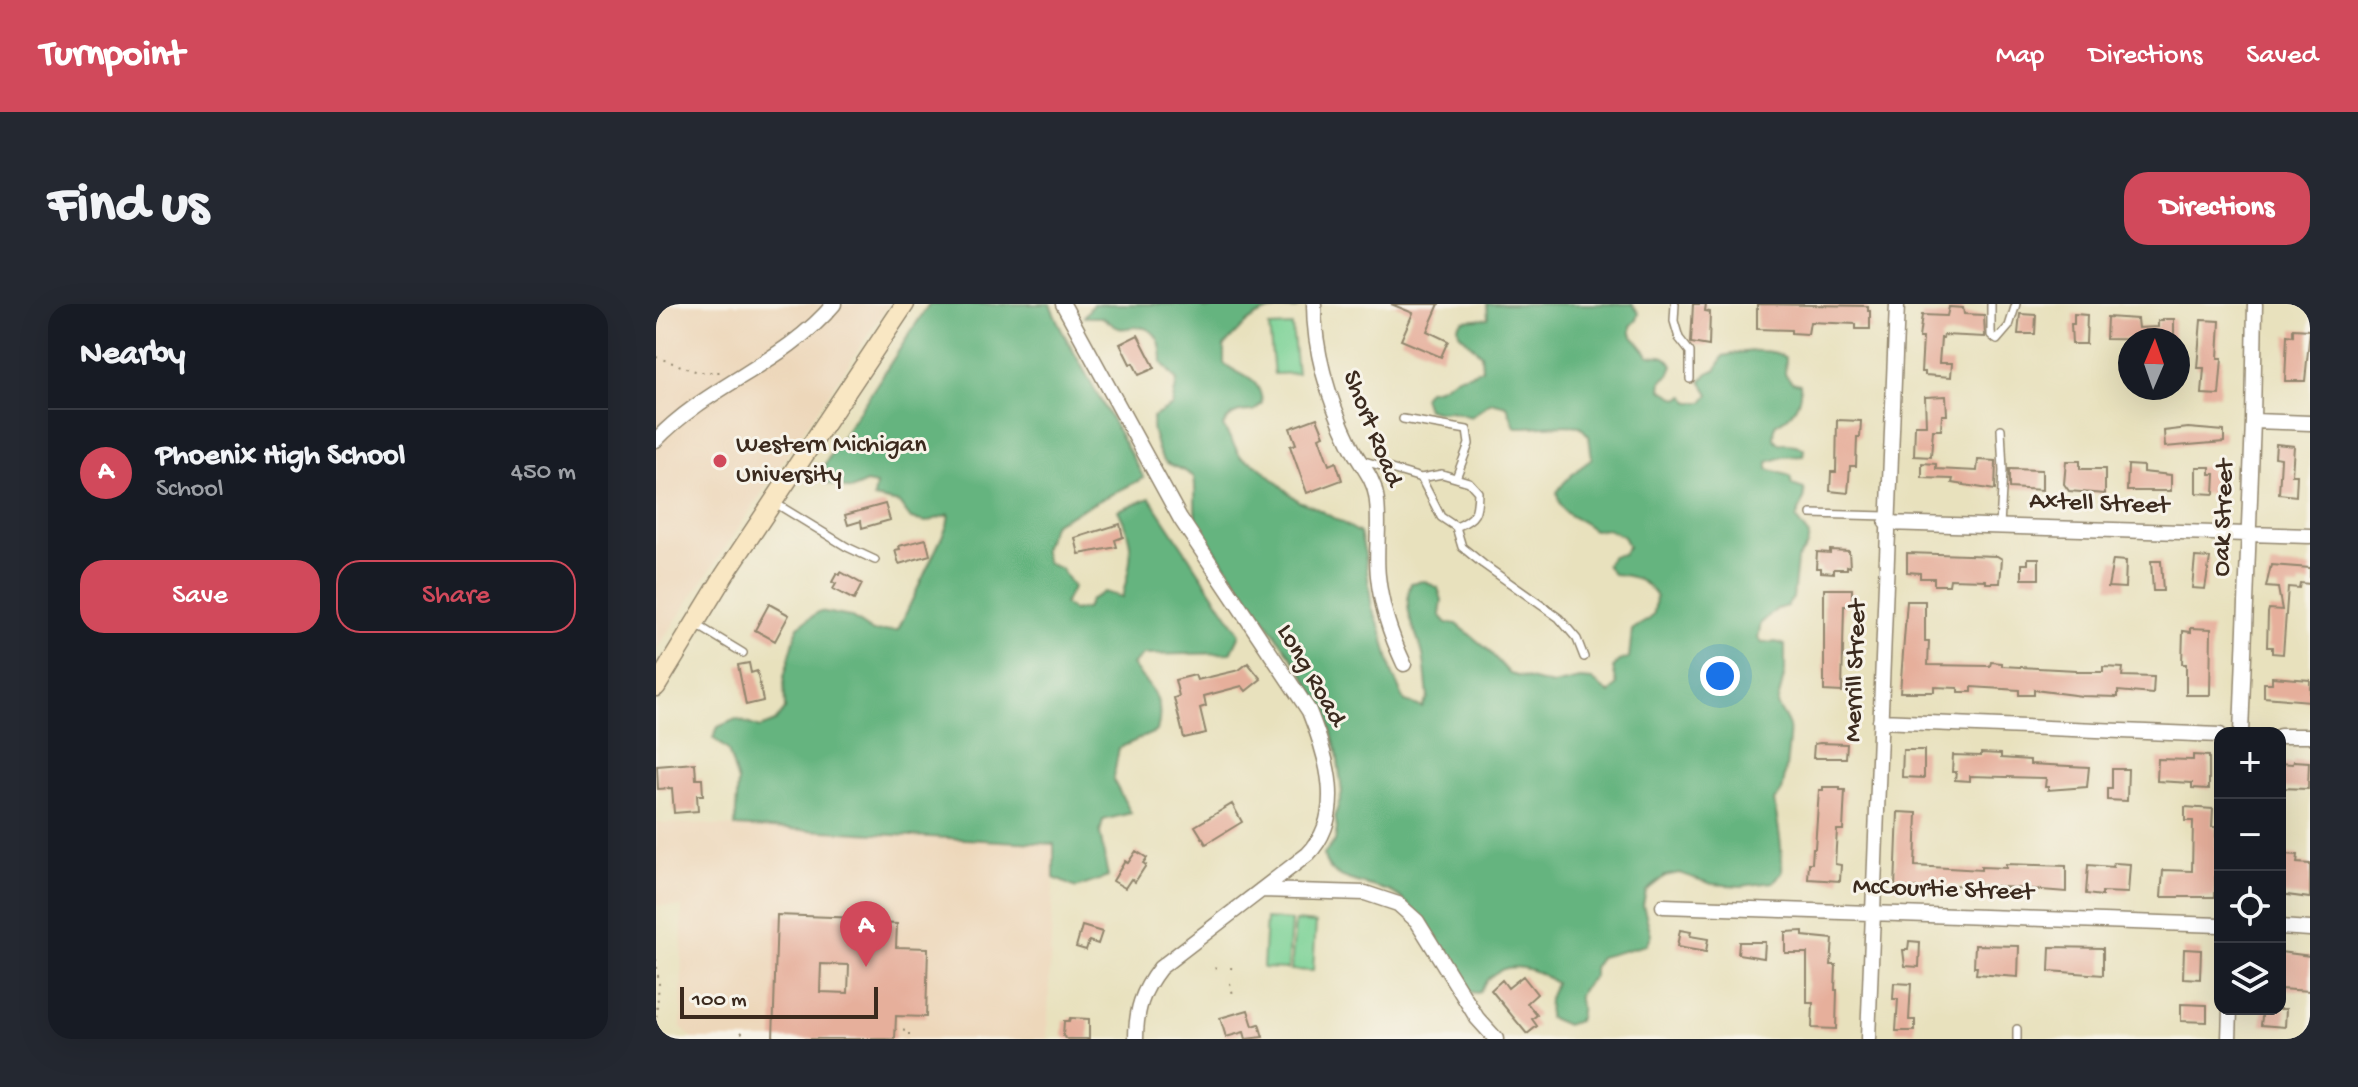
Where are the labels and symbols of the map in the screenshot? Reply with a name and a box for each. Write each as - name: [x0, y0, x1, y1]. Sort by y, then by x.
- north arrow: [2118, 328, 2190, 400]
- street label: Short Road: [1334, 367, 1409, 493]
- place label: Western Michigan University: [736, 431, 927, 492]
- marker: Western Michigan University: [711, 452, 729, 470]
- street label: Oak Street: [2207, 457, 2243, 577]
- street label: Axtell Street: [2029, 487, 2172, 523]
- street label: Merrill Street: [1839, 597, 1875, 743]
- street label: Long Road: [1268, 619, 1353, 734]
- your location: [1700, 656, 1740, 696]
- street label: McCourtie Street: [1852, 872, 2036, 910]
- pin: A: [840, 901, 892, 967]
- scale bar: [680, 983, 878, 1019]

